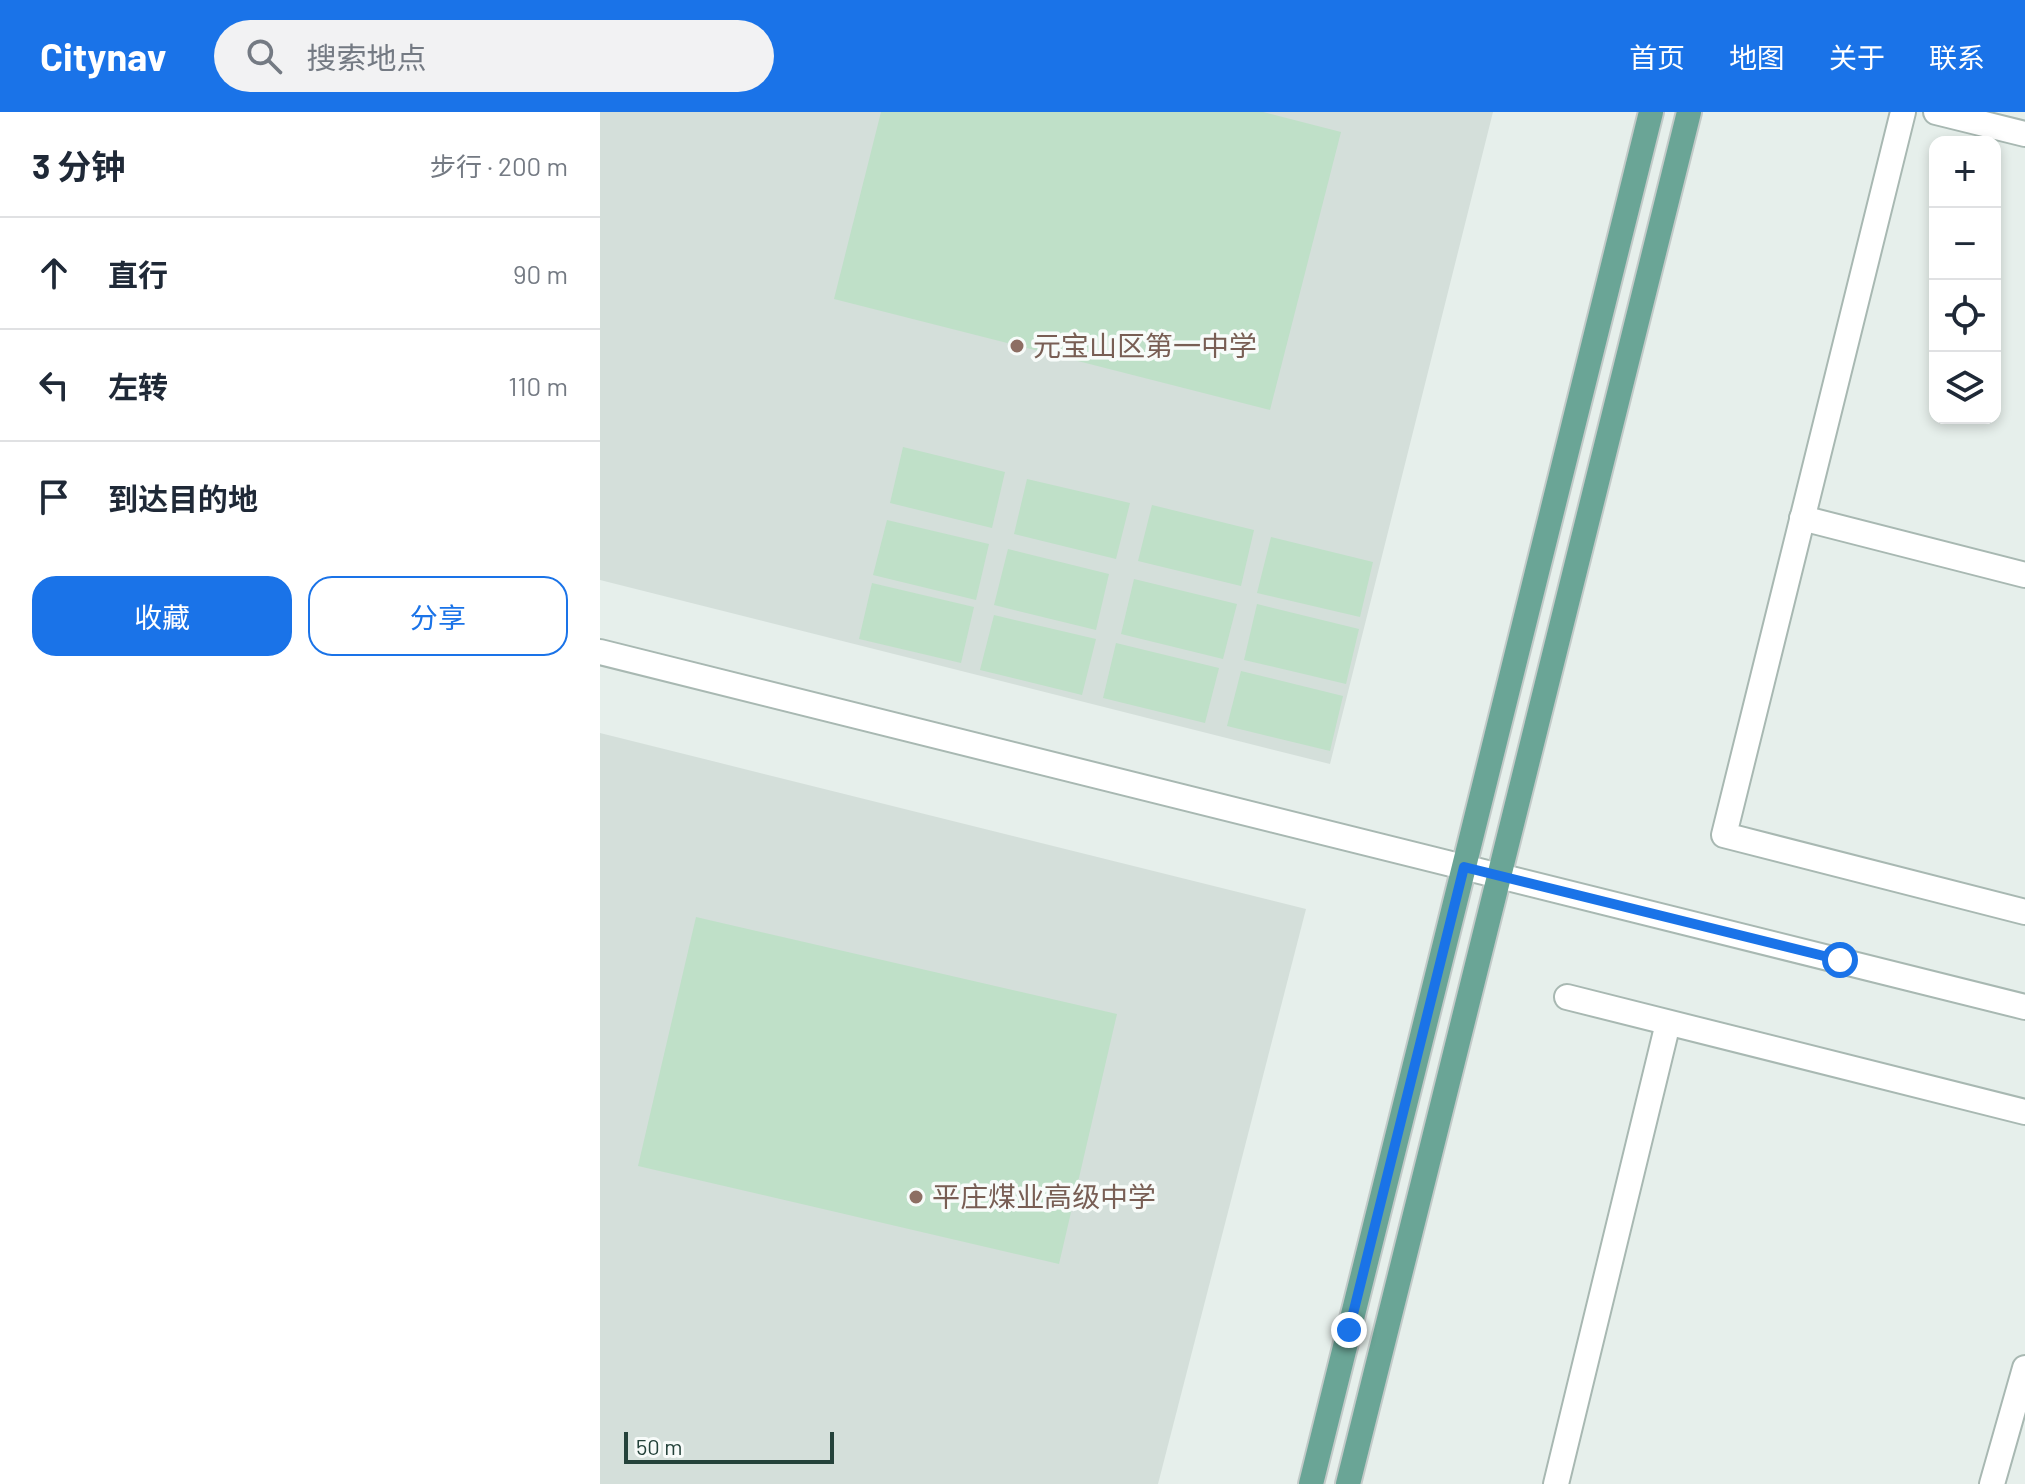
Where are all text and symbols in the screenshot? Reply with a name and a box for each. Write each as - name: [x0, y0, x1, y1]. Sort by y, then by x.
- search box: [214, 20, 774, 92]
- text: Citynav: [40, 33, 166, 79]
- icon: search: [242, 34, 286, 78]
- text: 搜索地点: [306, 39, 426, 75]
- text: 首页: [1629, 40, 1685, 74]
- text: 地图: [1729, 40, 1785, 74]
- text: 关于: [1829, 40, 1885, 74]
- text: 联系: [1929, 40, 1985, 74]
- map controls: [1929, 136, 2001, 424]
- button: +: [1929, 136, 2001, 208]
- text: 3 分钟: [32, 145, 125, 186]
- text: 步行 · 200 m: [430, 150, 568, 181]
- button: −: [1929, 208, 2001, 280]
- icon: ahead: [32, 251, 76, 295]
- text: 直行: [108, 256, 168, 292]
- text: 90 m: [513, 258, 568, 289]
- button: locate: [1929, 280, 2001, 352]
- place label: 元宝山区第一中学: [1033, 328, 1257, 362]
- marker: 元宝山区第一中学: [1008, 337, 1026, 355]
- button: layers: [1929, 352, 2001, 424]
- icon: left: [32, 363, 76, 407]
- text: 左转: [108, 368, 168, 404]
- text: 110 m: [508, 370, 568, 401]
- icon: arrive: [32, 475, 76, 519]
- text: 到达目的地: [108, 480, 258, 516]
- button: 收藏: [32, 576, 292, 656]
- button: 分享: [308, 576, 568, 656]
- route start: [1822, 942, 1858, 978]
- place label: 平庄煤业高级中学: [932, 1179, 1156, 1213]
- marker: 平庄煤业高级中学: [907, 1188, 925, 1206]
- route end: [1331, 1312, 1367, 1348]
- scale bar: [624, 1428, 834, 1464]
- text: 50 m: [636, 1433, 682, 1459]

